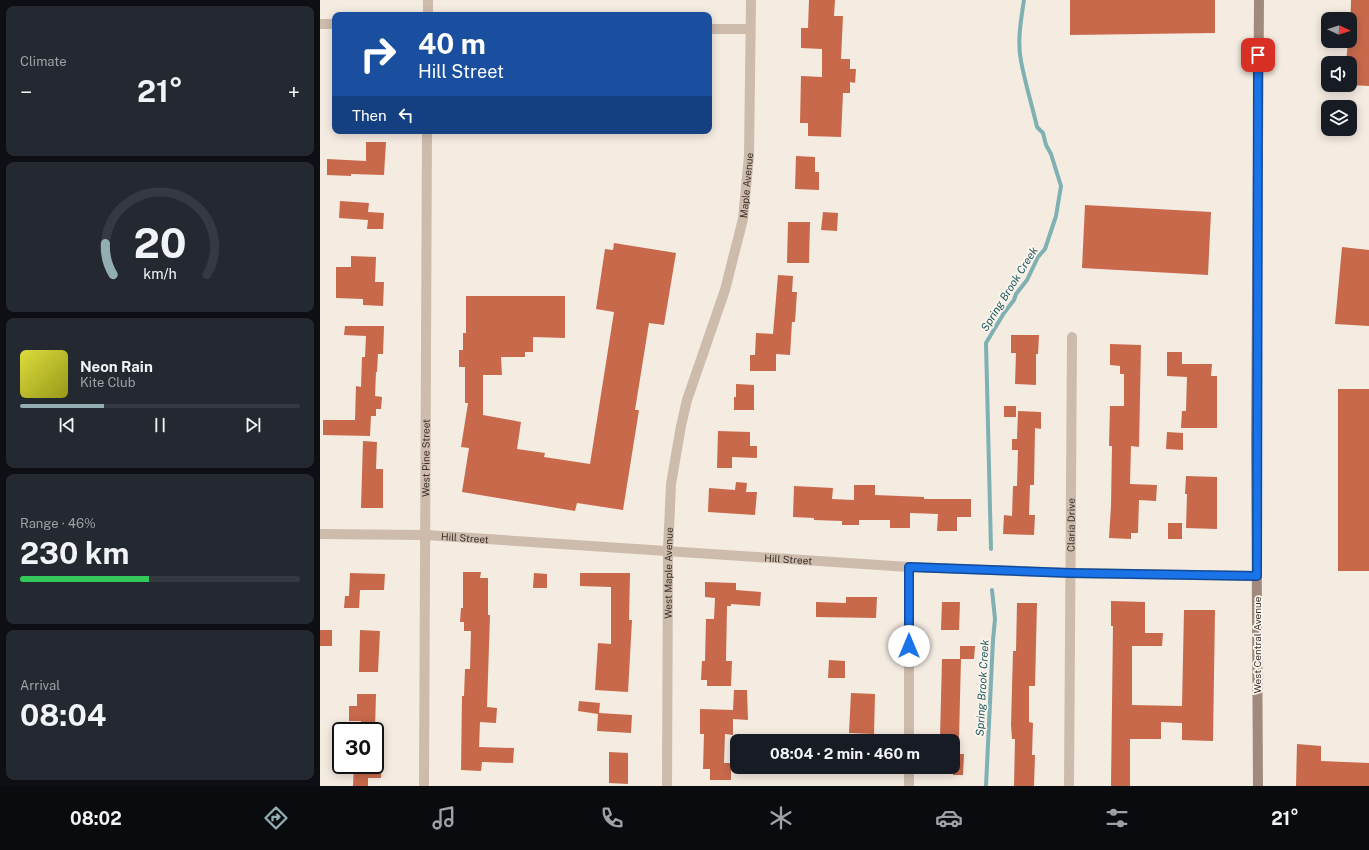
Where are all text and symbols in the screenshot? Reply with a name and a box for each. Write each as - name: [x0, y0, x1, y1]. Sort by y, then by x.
- north arrow: [1321, 12, 1357, 48]
- map controls: [1321, 12, 1357, 136]
- text: 40 m: [418, 27, 486, 60]
- icon: right: [352, 28, 404, 80]
- pin: [1241, 38, 1275, 72]
- icon: arrive: [1247, 44, 1269, 66]
- text: Climate: [20, 54, 67, 69]
- button: sound: [1321, 56, 1357, 92]
- text: Hill Street: [418, 61, 504, 82]
- text: 21°: [137, 73, 183, 109]
- text: −: [20, 79, 32, 105]
- text: +: [288, 79, 300, 105]
- button: layers: [1321, 100, 1357, 136]
- icon: left: [395, 104, 417, 126]
- text: Then: [352, 107, 387, 124]
- street label: Maple Avenue: [737, 152, 755, 219]
- text: 20: [133, 218, 187, 267]
- water label: Spring Brook Creek: [978, 245, 1040, 333]
- text: km/h: [143, 265, 177, 282]
- text: Neon Rain: [80, 358, 153, 375]
- text: Kite Club: [80, 375, 135, 390]
- icon: previous: [56, 414, 78, 436]
- icon: pause: [149, 414, 171, 436]
- icon: next: [242, 414, 264, 436]
- street label: West Pine Street: [419, 419, 432, 497]
- street label: Claria Drive: [1065, 498, 1077, 552]
- text: Range · 46%: [20, 516, 96, 531]
- street label: West Maple Avenue: [662, 527, 675, 619]
- street label: Hill Street: [441, 530, 489, 545]
- text: 230 km: [20, 535, 129, 571]
- street label: Hill Street: [764, 551, 813, 567]
- street label: West Central Avenue: [1251, 596, 1263, 694]
- position arrow: [888, 625, 930, 667]
- water label: Spring Brook Creek: [973, 639, 991, 737]
- text: Arrival: [20, 678, 60, 693]
- text: 08:04: [20, 697, 106, 733]
- speed limit sign: 30: [332, 722, 384, 774]
- text: 08:04 · 2 min · 460 m: [770, 745, 920, 762]
- icon: directions: [262, 804, 290, 832]
- icon: music: [430, 804, 458, 832]
- icon: phone: [598, 804, 626, 832]
- icon: climate: [767, 804, 795, 832]
- icon: car: [935, 804, 963, 832]
- icon: filters: [1103, 804, 1131, 832]
- text: 08:02: [70, 808, 122, 829]
- text: 21°: [1271, 808, 1299, 829]

